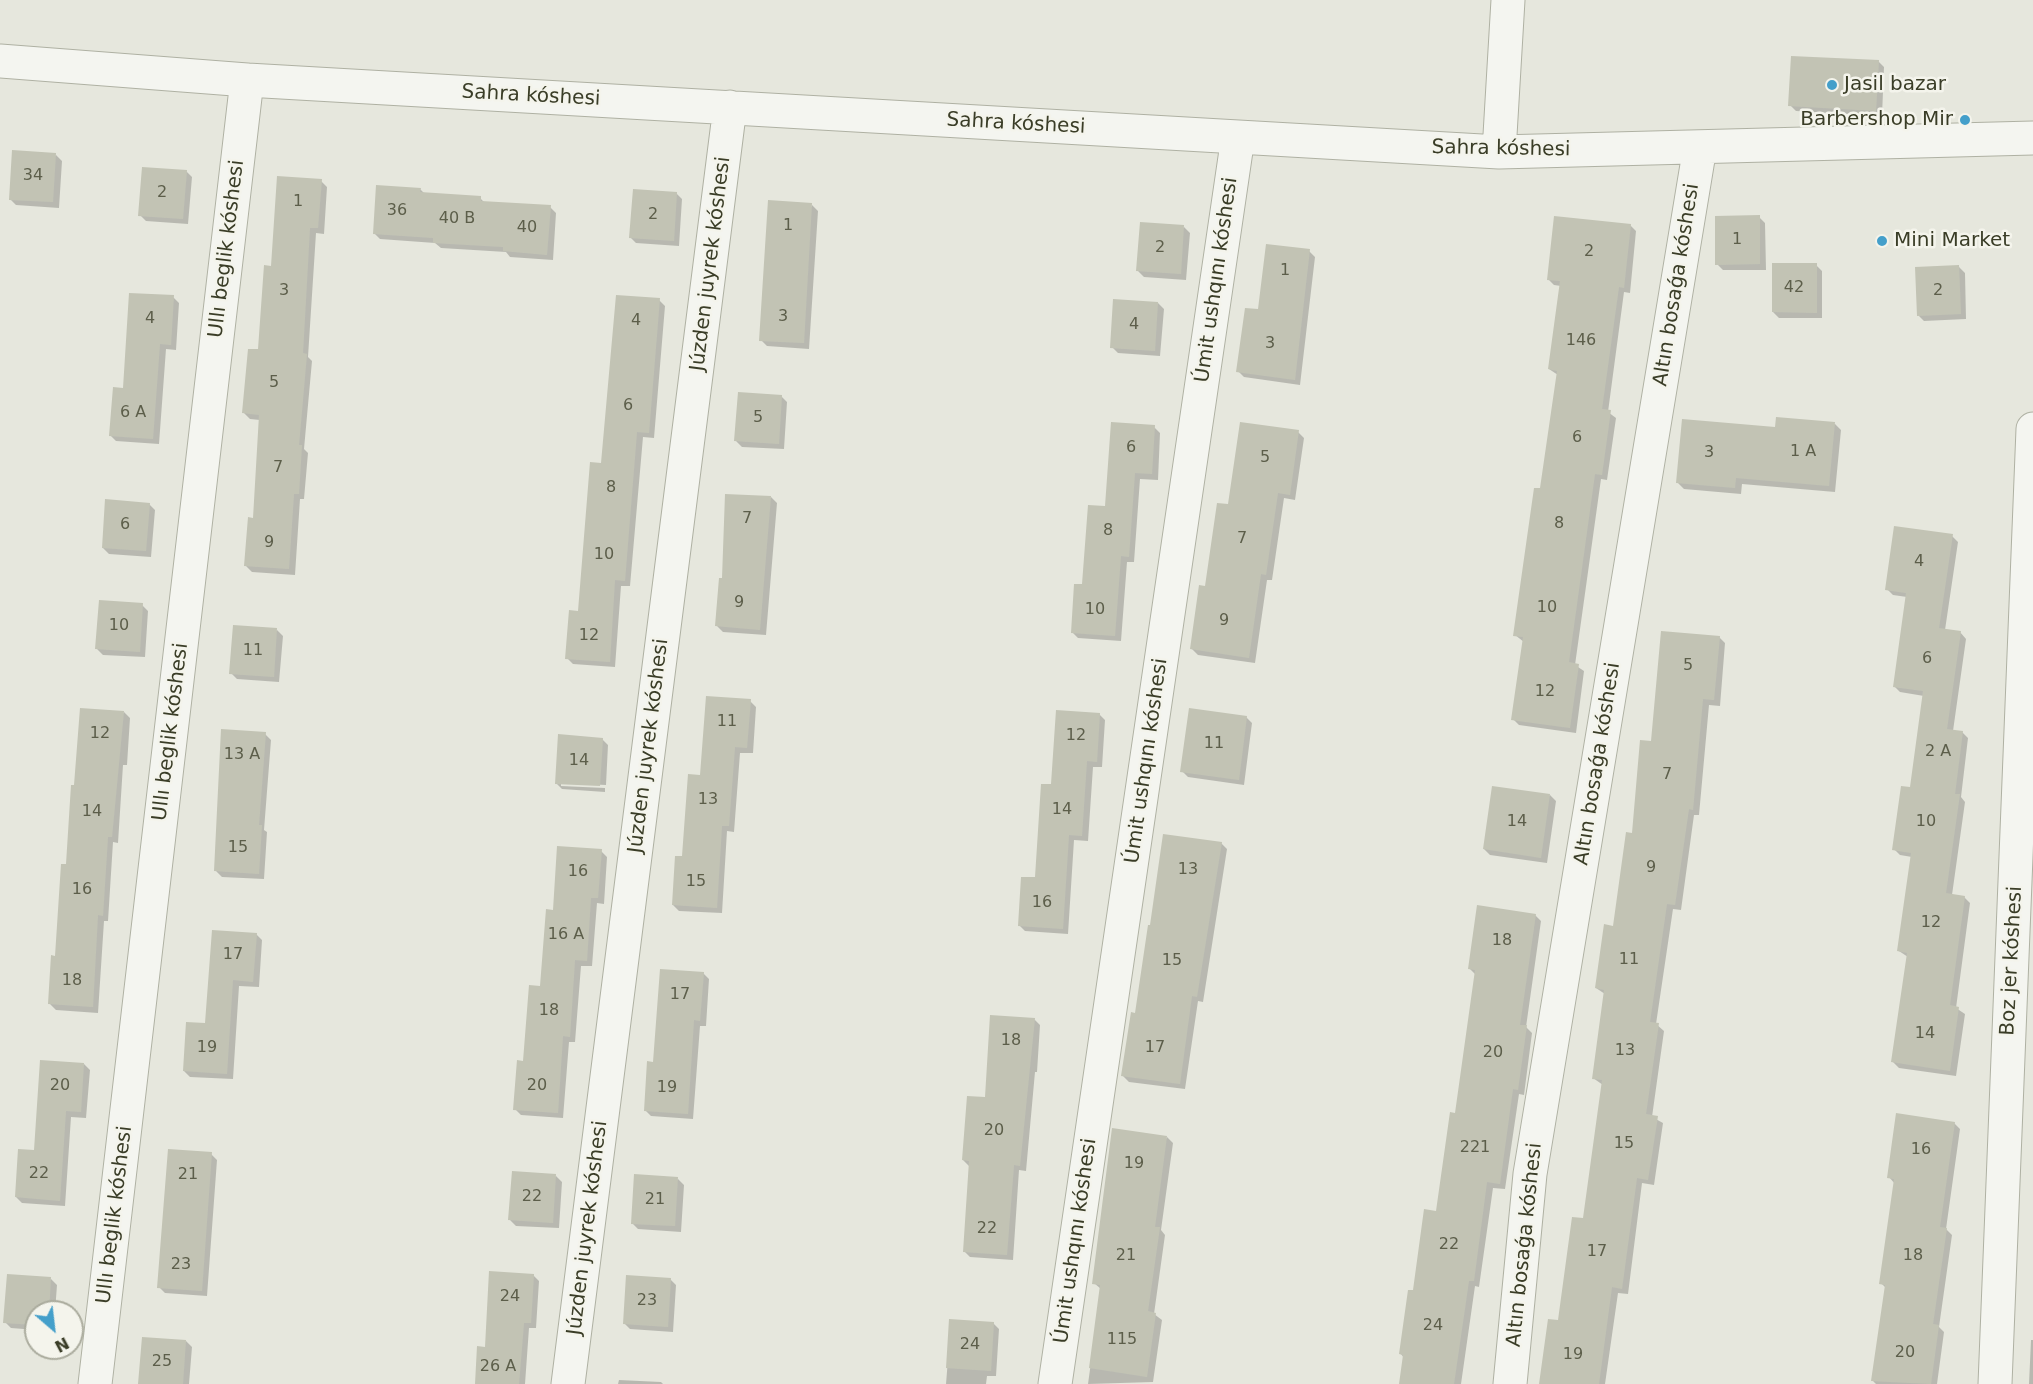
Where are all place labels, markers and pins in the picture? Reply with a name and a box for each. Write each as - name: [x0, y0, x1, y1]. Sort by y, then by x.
- place label: Jasil bazar: [1844, 73, 1946, 97]
- marker: Jasil bazar: [1825, 78, 1839, 92]
- place label: Barbershop Mir: [1800, 108, 1953, 132]
- marker: Barbershop Mir: [1958, 113, 1972, 127]
- place label: Mini Market: [1894, 229, 2010, 253]
- marker: Mini Market: [1875, 234, 1889, 248]

